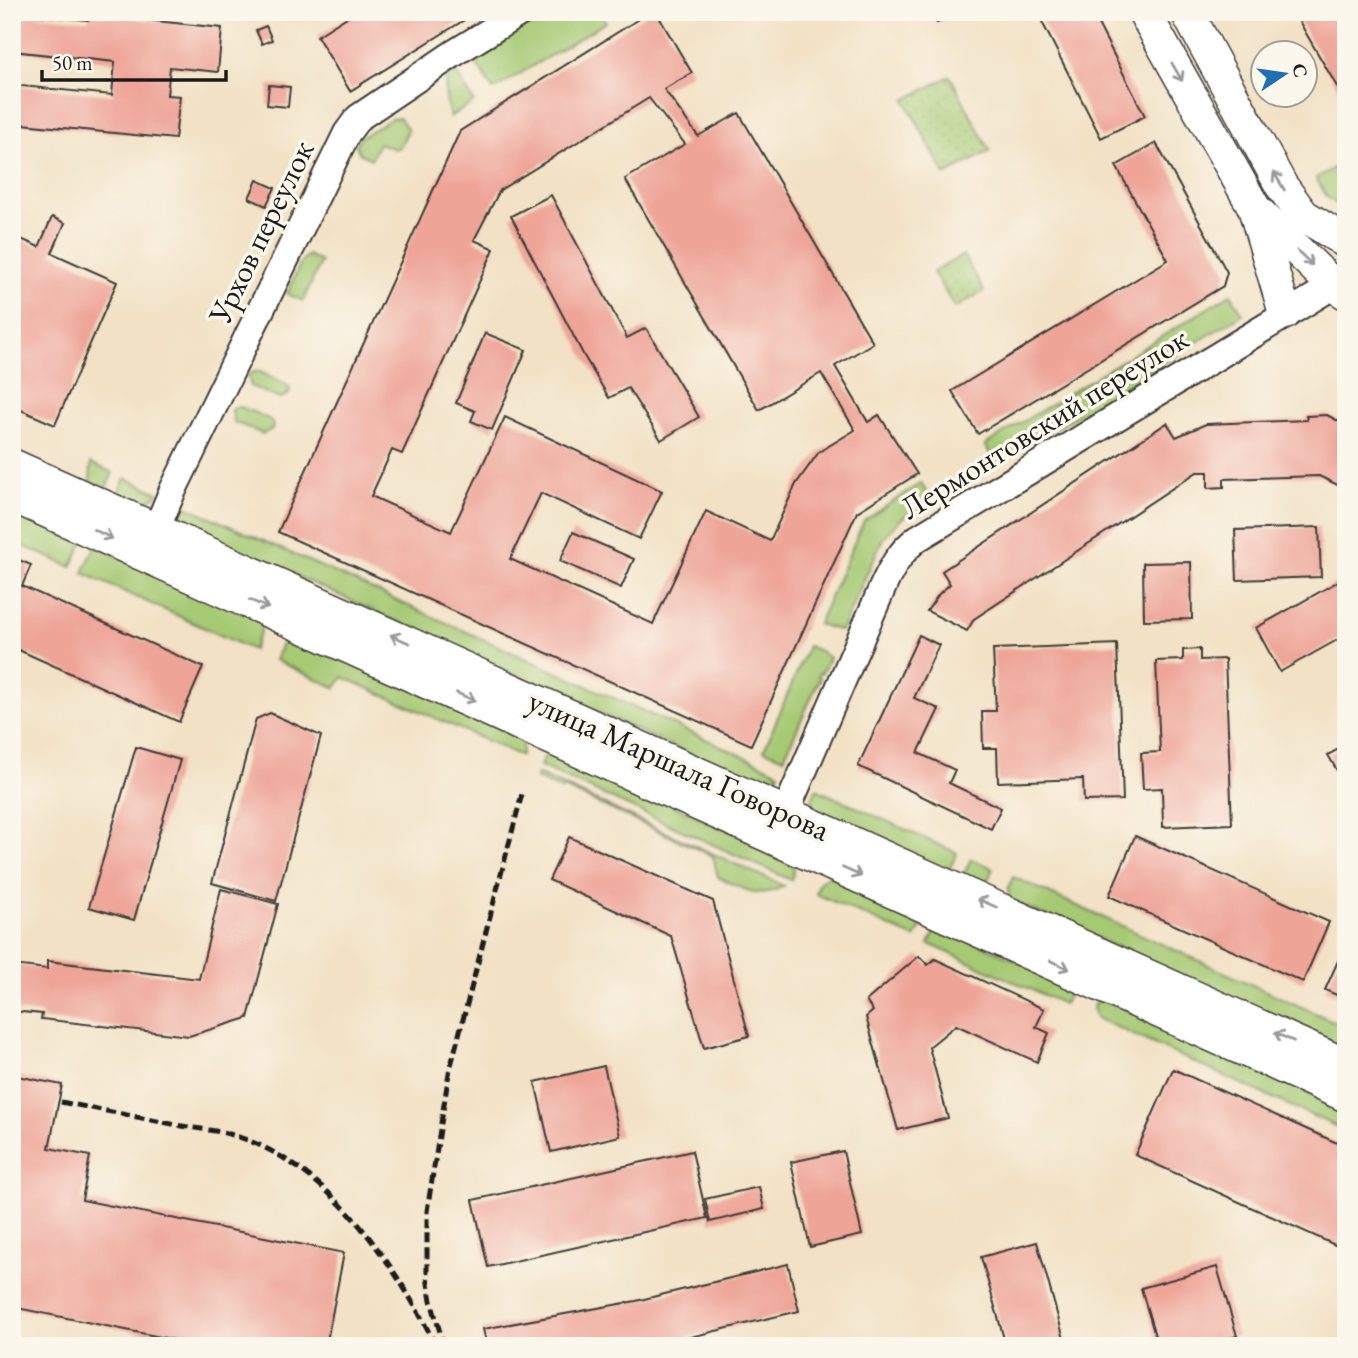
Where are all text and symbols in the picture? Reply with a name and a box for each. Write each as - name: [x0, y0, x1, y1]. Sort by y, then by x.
- scale bar: [42, 38, 226, 82]
- north arrow: [1250, 38, 1320, 108]
- text: 50 m: [52, 49, 93, 76]
- one-way arrow: [1170, 61, 1184, 81]
- text: С: [1286, 61, 1314, 80]
- street label: Урхов переулок: [198, 133, 324, 332]
- one-way arrow: [1272, 171, 1286, 191]
- one-way arrow: [1296, 249, 1313, 266]
- street label: Лермонтовский переулок: [892, 317, 1196, 529]
- one-way arrow: [92, 528, 113, 541]
- one-way arrow: [247, 598, 269, 611]
- one-way arrow: [389, 632, 411, 645]
- street label: улица Маршала Говорова: [522, 680, 837, 851]
- one-way arrow: [455, 691, 476, 705]
- one-way arrow: [841, 865, 862, 879]
- one-way arrow: [977, 896, 998, 909]
- one-way arrow: [1048, 959, 1070, 972]
- one-way arrow: [1273, 1030, 1295, 1043]

